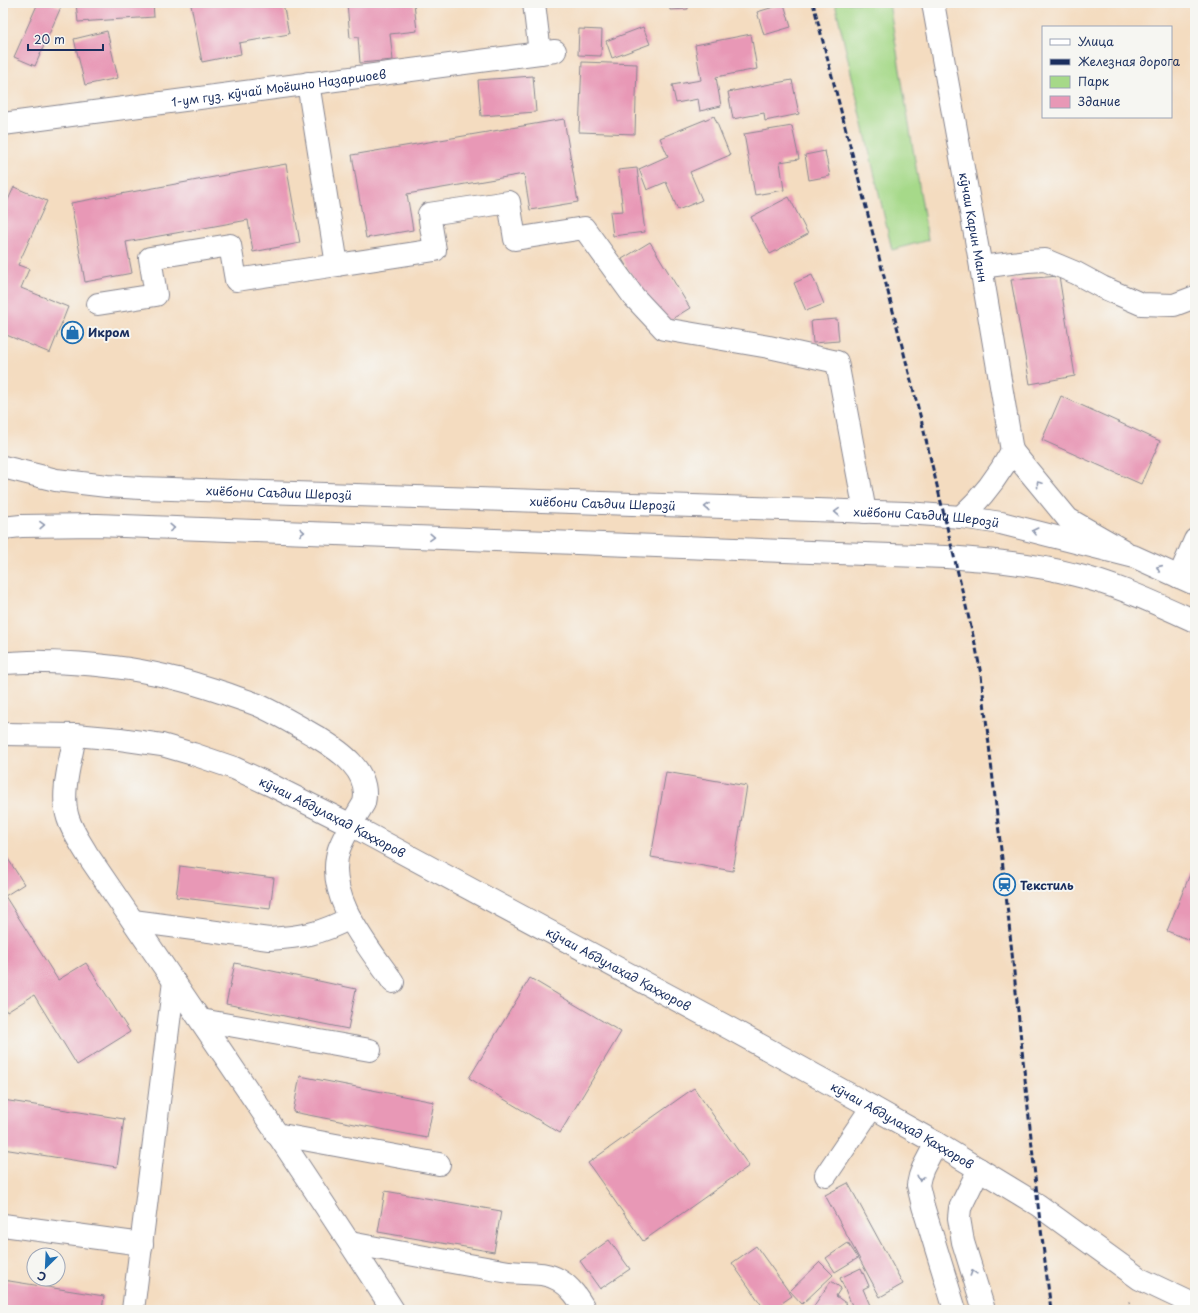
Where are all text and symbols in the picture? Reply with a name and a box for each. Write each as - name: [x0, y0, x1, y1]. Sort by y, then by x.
- scale bar: [28, 26, 103, 52]
- legend: [1042, 26, 1172, 118]
- text: 20 m: [34, 30, 65, 48]
- text: Улица: [1078, 32, 1114, 50]
- text: Железная дорога: [1078, 52, 1181, 70]
- street label: 1-ум гуз. кӯчай Моёшно Назаршоев: [170, 64, 387, 111]
- text: Парк: [1078, 72, 1110, 90]
- text: Здание: [1078, 92, 1120, 110]
- street label: кӯчаи Карин Манн: [955, 171, 992, 284]
- shop icon: Икром: [60, 319, 86, 345]
- place label: Икром: [88, 323, 130, 341]
- street label: хиёбони Саъдии Шерозӣ: [206, 481, 352, 504]
- one-way arrow: [1037, 481, 1044, 488]
- street label: хиёбони Саъдии Шерозӣ: [530, 492, 676, 514]
- street label: хиёбони Саъдии Шерозӣ: [853, 502, 1000, 532]
- one-way arrow: [704, 503, 710, 511]
- one-way arrow: [834, 507, 840, 516]
- one-way arrow: [39, 521, 45, 529]
- one-way arrow: [169, 523, 175, 532]
- one-way arrow: [299, 528, 305, 537]
- one-way arrow: [1032, 528, 1038, 536]
- one-way arrow: [429, 533, 435, 542]
- one-way arrow: [1156, 565, 1164, 573]
- street label: кӯчаи Абдулаҳад Қаҳҳоров: [256, 772, 409, 862]
- station icon: Текстиль: [992, 872, 1018, 898]
- place label: Текстиль: [1020, 876, 1074, 894]
- street label: кӯчаи Абдулаҳад Қаҳҳоров: [543, 922, 694, 1015]
- street label: кӯчаи Абдулаҳад Қаҳҳоров: [828, 1077, 977, 1173]
- one-way arrow: [916, 1175, 924, 1181]
- north arrow: [26, 1247, 66, 1287]
- text: С: [34, 1267, 49, 1286]
- one-way arrow: [969, 1269, 978, 1276]

